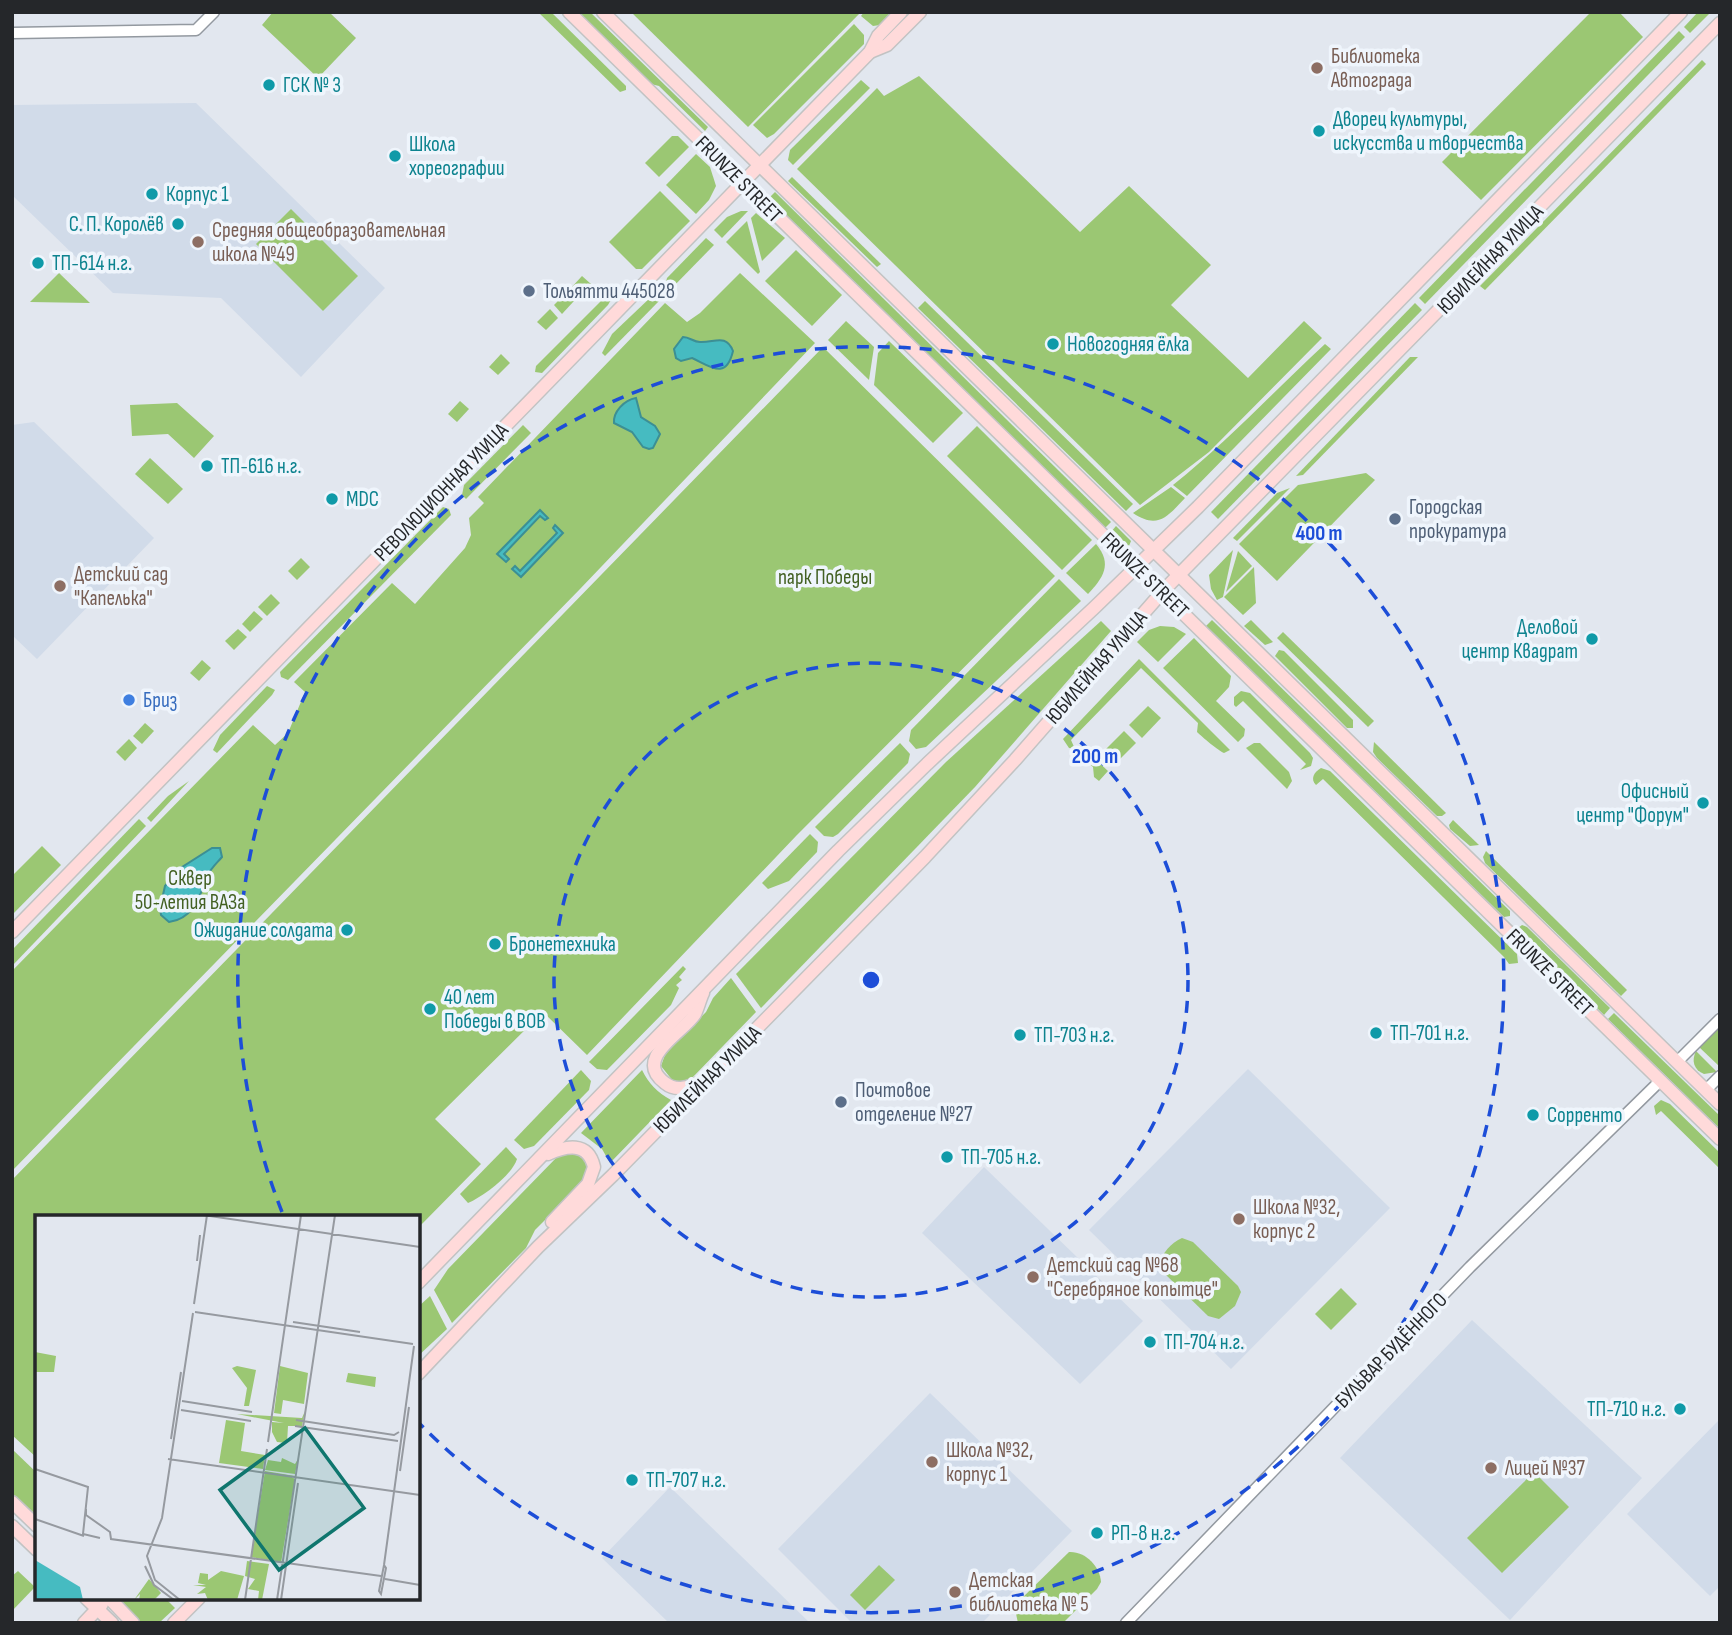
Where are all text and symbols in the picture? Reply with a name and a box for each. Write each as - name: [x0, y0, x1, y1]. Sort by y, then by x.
- place label: Библиотека Автограда: [1330, 44, 1420, 93]
- marker: Библиотека Автограда: [1309, 60, 1325, 76]
- place label: ГСК № 3: [283, 73, 341, 98]
- marker: ГСК № 3: [261, 77, 277, 93]
- place label: Дворец культуры, искусства и творчества: [1333, 107, 1523, 156]
- marker: Дворец культуры, искусства и творчества: [1311, 123, 1327, 139]
- street label: FRUNZE STREET: [690, 131, 788, 228]
- place label: Школа хореографии: [409, 132, 505, 181]
- marker: Школа хореографии: [387, 148, 403, 164]
- place label: Корпус 1: [166, 182, 229, 207]
- marker: Корпус 1: [144, 186, 160, 202]
- street label: ЮБИЛЕЙНАЯ УЛИЦА: [1432, 199, 1549, 319]
- place label: С. П. Королёв: [69, 212, 164, 237]
- marker: С. П. Королёв: [170, 216, 186, 232]
- place label: Средняя общеобразовательная школа №49: [212, 218, 446, 267]
- marker: Средняя общеобразовательная школа №49: [190, 234, 206, 250]
- place label: ТП-614 н.г.: [52, 251, 132, 276]
- marker: ТП-614 н.г.: [30, 255, 46, 271]
- place label: Тольятти 445028: [543, 279, 675, 304]
- marker: Тольятти 445028: [521, 283, 537, 299]
- place label: Новогодняя ёлка: [1067, 332, 1189, 357]
- marker: Новогодняя ёлка: [1045, 336, 1061, 352]
- street label: РЕВОЛЮЦИОННАЯ УЛИЦА: [369, 417, 514, 567]
- place label: ТП-616 н.г.: [221, 454, 301, 479]
- marker: ТП-616 н.г.: [199, 458, 215, 474]
- place label: MDC: [346, 487, 379, 512]
- marker: MDC: [324, 491, 340, 507]
- place label: Городская прокуратура: [1409, 495, 1507, 544]
- marker: Городская прокуратура: [1387, 511, 1403, 527]
- text: 400 m: [1296, 521, 1342, 546]
- street label: FRUNZE STREET: [1095, 527, 1194, 624]
- place label: Детский сад "Капелька": [74, 562, 168, 611]
- park label: парк Победы: [778, 565, 872, 590]
- marker: Детский сад "Капелька": [52, 578, 68, 594]
- street label: ЮБИЛЕЙНАЯ УЛИЦА: [1040, 605, 1153, 729]
- place label: Деловой центр Квадрат: [1461, 615, 1578, 664]
- marker: Деловой центр Квадрат: [1584, 631, 1600, 647]
- place label: Бриз: [143, 688, 177, 713]
- marker: Бриз: [121, 692, 137, 708]
- text: 200 m: [1072, 744, 1118, 769]
- place label: Офисный центр "Форум": [1576, 779, 1689, 828]
- marker: Офисный центр "Форум": [1695, 795, 1711, 811]
- park label: Сквер 50-летия ВАЗа: [135, 866, 245, 915]
- place label: Ожидание солдата: [194, 918, 333, 943]
- marker: Ожидание солдата: [339, 922, 355, 938]
- street label: FRUNZE STREET: [1501, 924, 1599, 1021]
- place label: Бронетехника: [509, 932, 616, 957]
- marker: Бронетехника: [487, 936, 503, 952]
- centre of rings: [859, 968, 883, 992]
- place label: 40 лет Победы в ВОВ: [444, 985, 546, 1034]
- marker: 40 лет Победы в ВОВ: [422, 1001, 438, 1017]
- street label: ЮБИЛЕЙНАЯ УЛИЦА: [648, 1020, 767, 1138]
- place label: ТП-701 н.г.: [1390, 1021, 1469, 1046]
- place label: ТП-703 н.г.: [1034, 1023, 1114, 1048]
- marker: ТП-701 н.г.: [1368, 1025, 1384, 1041]
- marker: ТП-703 н.г.: [1012, 1027, 1028, 1043]
- place label: Почтовое отделение №27: [855, 1078, 973, 1127]
- marker: Почтовое отделение №27: [833, 1094, 849, 1110]
- place label: Сорренто: [1547, 1103, 1623, 1128]
- marker: Сорренто: [1525, 1107, 1541, 1123]
- place label: ТП-705 н.г.: [961, 1145, 1041, 1170]
- marker: ТП-705 н.г.: [939, 1149, 955, 1165]
- place label: Школа №32, корпус 2: [1253, 1195, 1340, 1244]
- marker: Школа №32, корпус 2: [1231, 1211, 1247, 1227]
- inset map: [35, 1215, 420, 1600]
- place label: Детский сад №68 "Серебряное копытце": [1047, 1253, 1218, 1302]
- marker: Детский сад №68 "Серебряное копытце": [1025, 1269, 1041, 1285]
- street label: БУЛЬВАР БУДЁННОГО: [1330, 1288, 1453, 1413]
- place label: ТП-704 н.г.: [1164, 1330, 1244, 1355]
- marker: ТП-704 н.г.: [1142, 1334, 1158, 1350]
- place label: ТП-710 н.г.: [1587, 1397, 1666, 1422]
- marker: ТП-710 н.г.: [1672, 1401, 1688, 1417]
- place label: Школа №32, корпус 1: [946, 1438, 1033, 1487]
- marker: Школа №32, корпус 1: [924, 1454, 940, 1470]
- place label: Лицей №37: [1504, 1456, 1586, 1481]
- marker: Лицей №37: [1483, 1460, 1499, 1476]
- place label: ТП-707 н.г.: [646, 1468, 726, 1493]
- marker: ТП-707 н.г.: [624, 1472, 640, 1488]
- place label: РП-8 н.г.: [1111, 1521, 1175, 1546]
- marker: РП-8 н.г.: [1089, 1525, 1105, 1541]
- place label: Детская библиотека № 5: [969, 1568, 1089, 1617]
- marker: Детская библиотека № 5: [947, 1584, 963, 1600]

